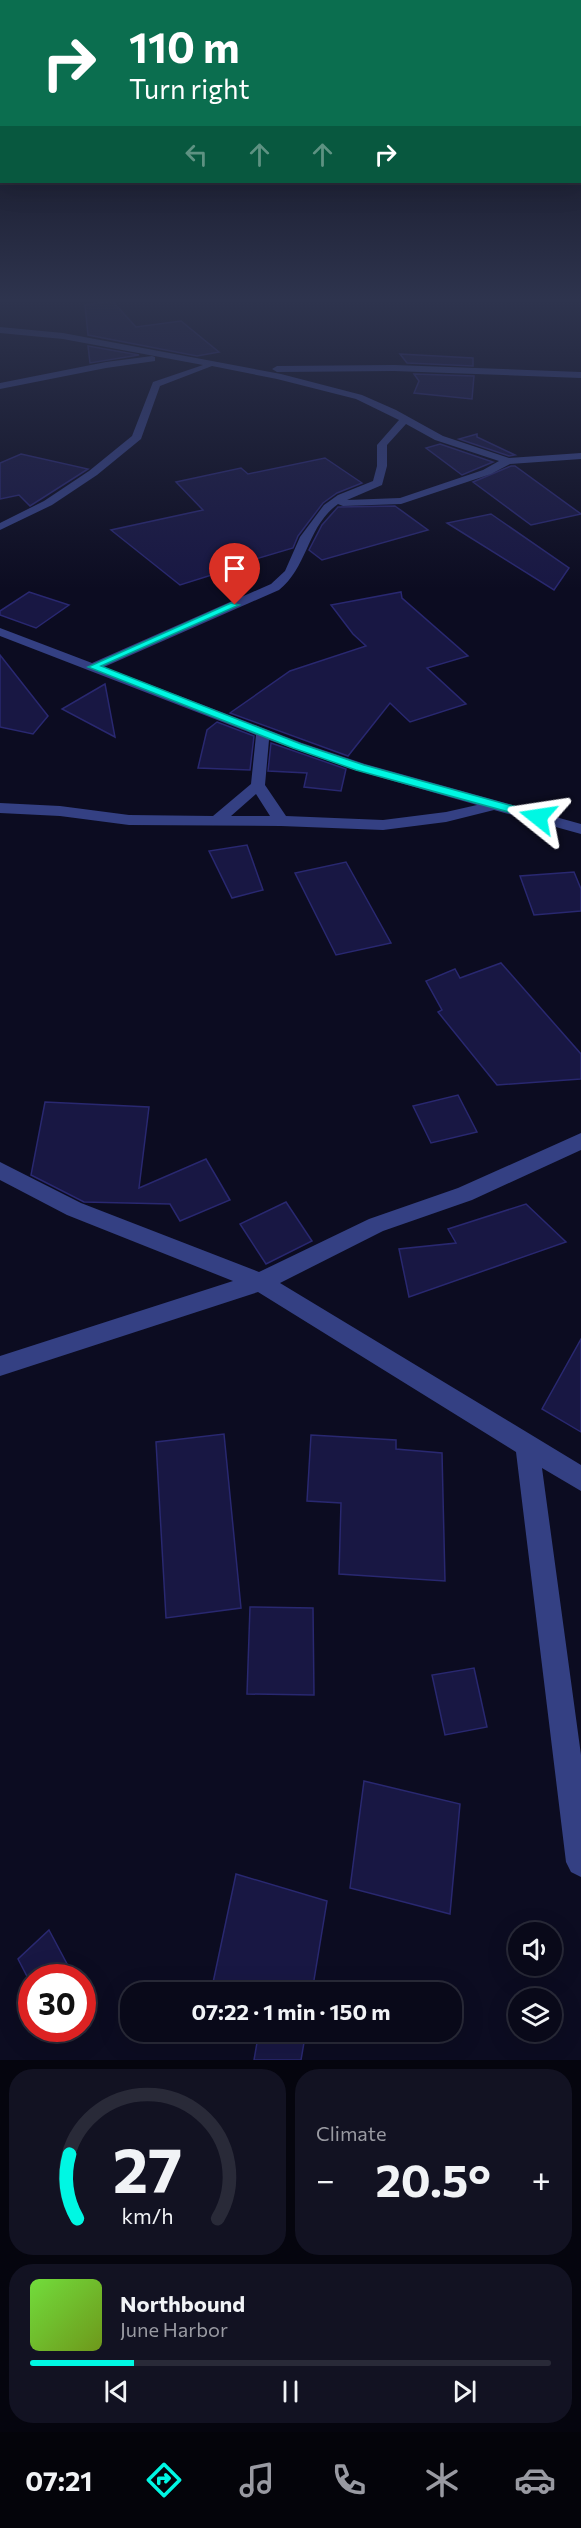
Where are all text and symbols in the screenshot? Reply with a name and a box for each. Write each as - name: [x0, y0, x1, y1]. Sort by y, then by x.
- text: 110 m: [129, 20, 240, 72]
- icon: right: [30, 24, 108, 102]
- text: Turn right: [129, 72, 249, 105]
- icon: left: [180, 138, 213, 171]
- icon: ahead: [243, 138, 276, 171]
- icon: ahead: [306, 138, 339, 171]
- icon: right: [369, 138, 402, 171]
- pin: [209, 543, 260, 605]
- icon: arrive: [218, 552, 251, 585]
- position arrow: [506, 785, 570, 849]
- map controls: [508, 1922, 562, 2042]
- button: sound: [508, 1922, 562, 1976]
- speed limit sign: 30: [18, 1964, 96, 2042]
- button: layers: [508, 1988, 562, 2042]
- text: 07:22 · 1 min · 150 m: [192, 1998, 390, 2025]
- text: Climate: [316, 2121, 386, 2145]
- text: 27: [113, 2130, 182, 2206]
- text: 20.5°: [375, 2151, 491, 2206]
- text: −: [316, 2158, 335, 2199]
- text: +: [532, 2158, 551, 2199]
- text: km/h: [121, 2202, 174, 2228]
- text: Northbound: [120, 2290, 245, 2317]
- text: June Harbor: [120, 2317, 228, 2341]
- icon: previous: [100, 2375, 133, 2408]
- icon: pause: [274, 2375, 307, 2408]
- icon: next: [448, 2375, 481, 2408]
- icon: directions: [143, 2459, 185, 2501]
- icon: music: [236, 2459, 278, 2501]
- icon: phone: [328, 2459, 370, 2501]
- icon: climate: [421, 2459, 463, 2501]
- icon: car: [514, 2459, 556, 2501]
- text: 07:21: [25, 2464, 93, 2497]

